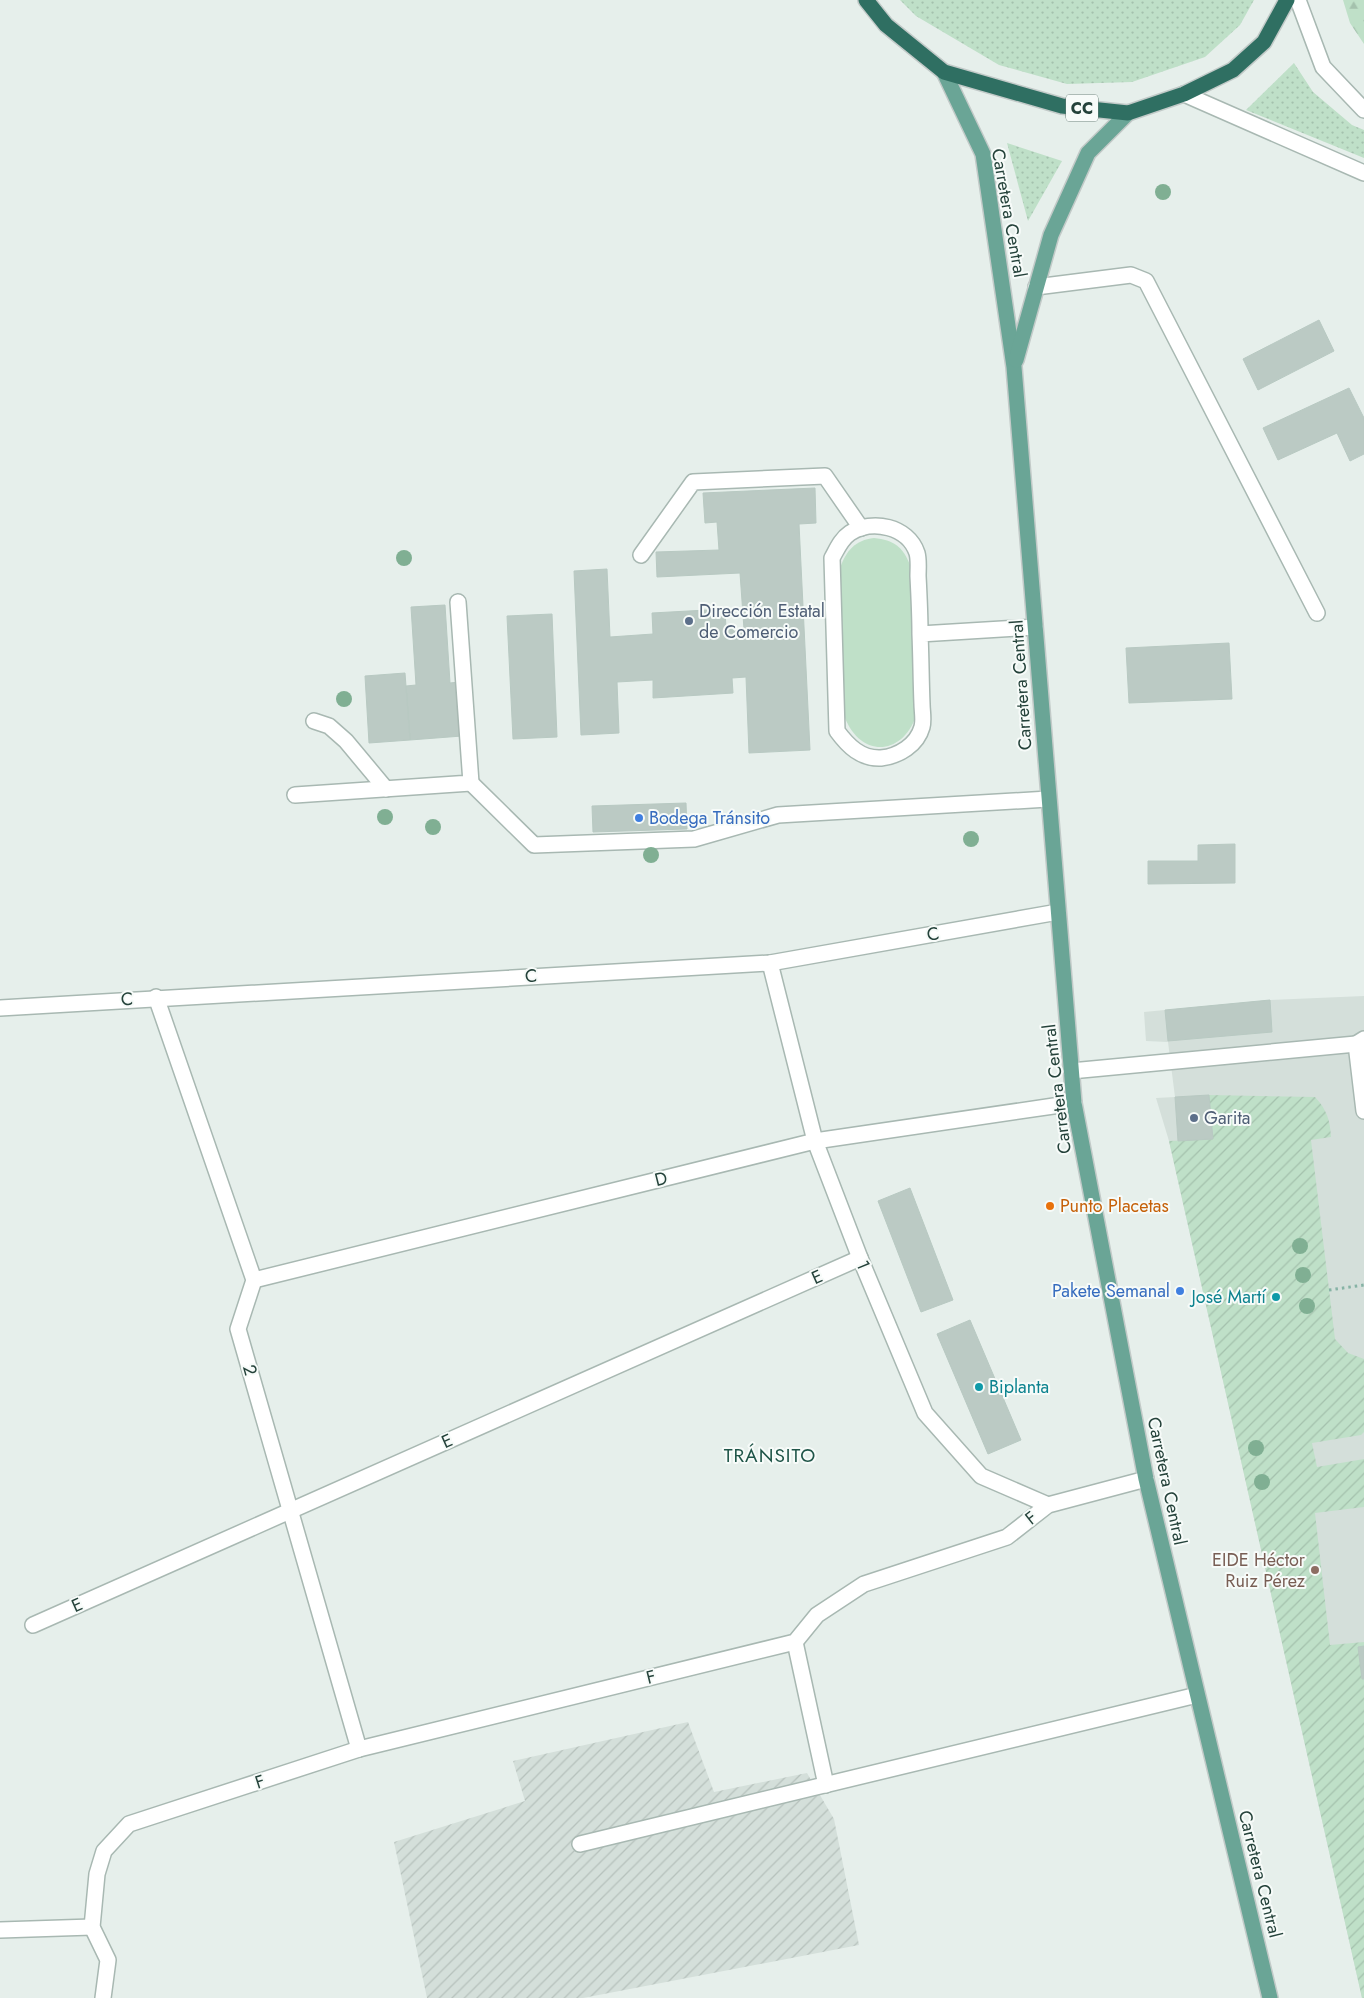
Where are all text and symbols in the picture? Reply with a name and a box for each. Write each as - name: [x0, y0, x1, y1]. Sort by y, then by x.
- road number: CC: [1066, 95, 1098, 122]
- street label: Carretera Central: [985, 146, 1033, 280]
- place label: Dirección Estatal de Comercio: [699, 598, 825, 645]
- marker: Dirección Estatal de Comercio: [683, 615, 695, 627]
- street label: Carretera Central: [1003, 619, 1039, 751]
- place label: Bodega Tránsito: [649, 805, 770, 831]
- marker: Bodega Tránsito: [633, 812, 645, 824]
- street label: C: [925, 920, 941, 948]
- street label: C: [524, 963, 538, 989]
- street label: C: [120, 986, 134, 1012]
- street label: Carretera Central: [1036, 1023, 1078, 1155]
- place label: Garita: [1204, 1105, 1250, 1131]
- marker: Garita: [1188, 1112, 1200, 1124]
- street label: D: [652, 1165, 670, 1193]
- place label: Punto Placetas: [1060, 1193, 1169, 1219]
- marker: Punto Placetas: [1044, 1200, 1056, 1212]
- street label: 1: [849, 1256, 877, 1274]
- street label: E: [807, 1263, 827, 1291]
- place label: Pakete Semanal: [1052, 1278, 1170, 1304]
- place label: José Martí: [1190, 1284, 1267, 1310]
- marker: Pakete Semanal: [1174, 1285, 1186, 1297]
- marker: José Martí: [1270, 1291, 1282, 1303]
- street label: 2: [236, 1361, 264, 1379]
- place label: Biplanta: [989, 1374, 1049, 1400]
- marker: Biplanta: [973, 1381, 985, 1393]
- street label: Carretera Central: [1141, 1414, 1193, 1548]
- street label: E: [437, 1427, 457, 1455]
- district label: TRÁNSITO: [724, 1442, 816, 1469]
- street label: F: [1019, 1505, 1043, 1531]
- place label: EIDE Héctor Ruiz Pérez: [1212, 1547, 1306, 1594]
- marker: EIDE Héctor Ruiz Pérez: [1309, 1564, 1321, 1576]
- street label: E: [67, 1591, 87, 1619]
- street label: F: [643, 1663, 659, 1691]
- street label: F: [252, 1768, 268, 1796]
- street label: Carretera Central: [1232, 1808, 1288, 1940]

